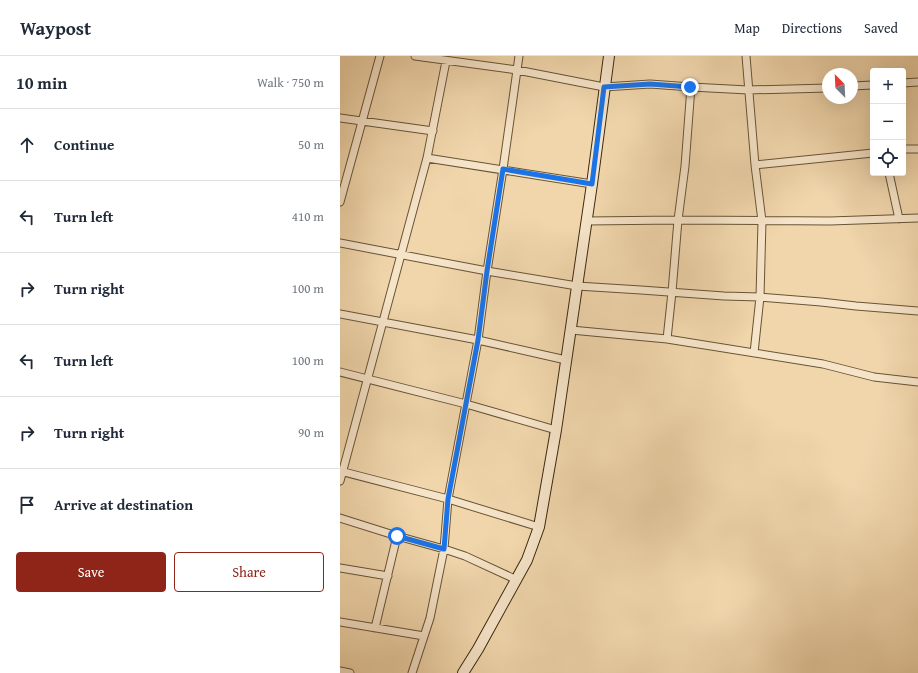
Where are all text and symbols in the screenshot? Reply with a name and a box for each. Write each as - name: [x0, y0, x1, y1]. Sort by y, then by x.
- text: Waypost: [20, 14, 91, 42]
- text: Map: [734, 18, 760, 38]
- text: Directions: [782, 18, 842, 38]
- text: Saved: [864, 18, 898, 38]
- north arrow: [822, 68, 858, 104]
- map controls: [870, 68, 906, 176]
- button: +: [870, 68, 906, 104]
- text: 10 min: [16, 70, 67, 95]
- text: Walk · 750 m: [257, 73, 324, 92]
- route end: [681, 78, 699, 96]
- button: −: [870, 104, 906, 140]
- icon: ahead: [16, 134, 38, 156]
- text: Continue: [54, 134, 115, 155]
- text: 50 m: [298, 135, 324, 154]
- button: locate: [870, 140, 906, 176]
- icon: left: [16, 206, 38, 228]
- text: Turn left: [54, 206, 113, 227]
- text: 410 m: [292, 207, 324, 226]
- icon: right: [16, 278, 38, 300]
- text: Turn right: [54, 278, 125, 299]
- text: 100 m: [292, 279, 324, 298]
- icon: left: [16, 350, 38, 372]
- text: Turn left: [54, 350, 113, 371]
- text: 100 m: [292, 351, 324, 370]
- icon: right: [16, 422, 38, 444]
- text: Turn right: [54, 422, 125, 443]
- text: 90 m: [298, 423, 324, 442]
- icon: arrive: [16, 494, 38, 516]
- text: Arrive at destination: [54, 494, 193, 515]
- route start: [388, 527, 406, 545]
- button: Save: [16, 552, 166, 592]
- button: Share: [174, 552, 324, 592]

